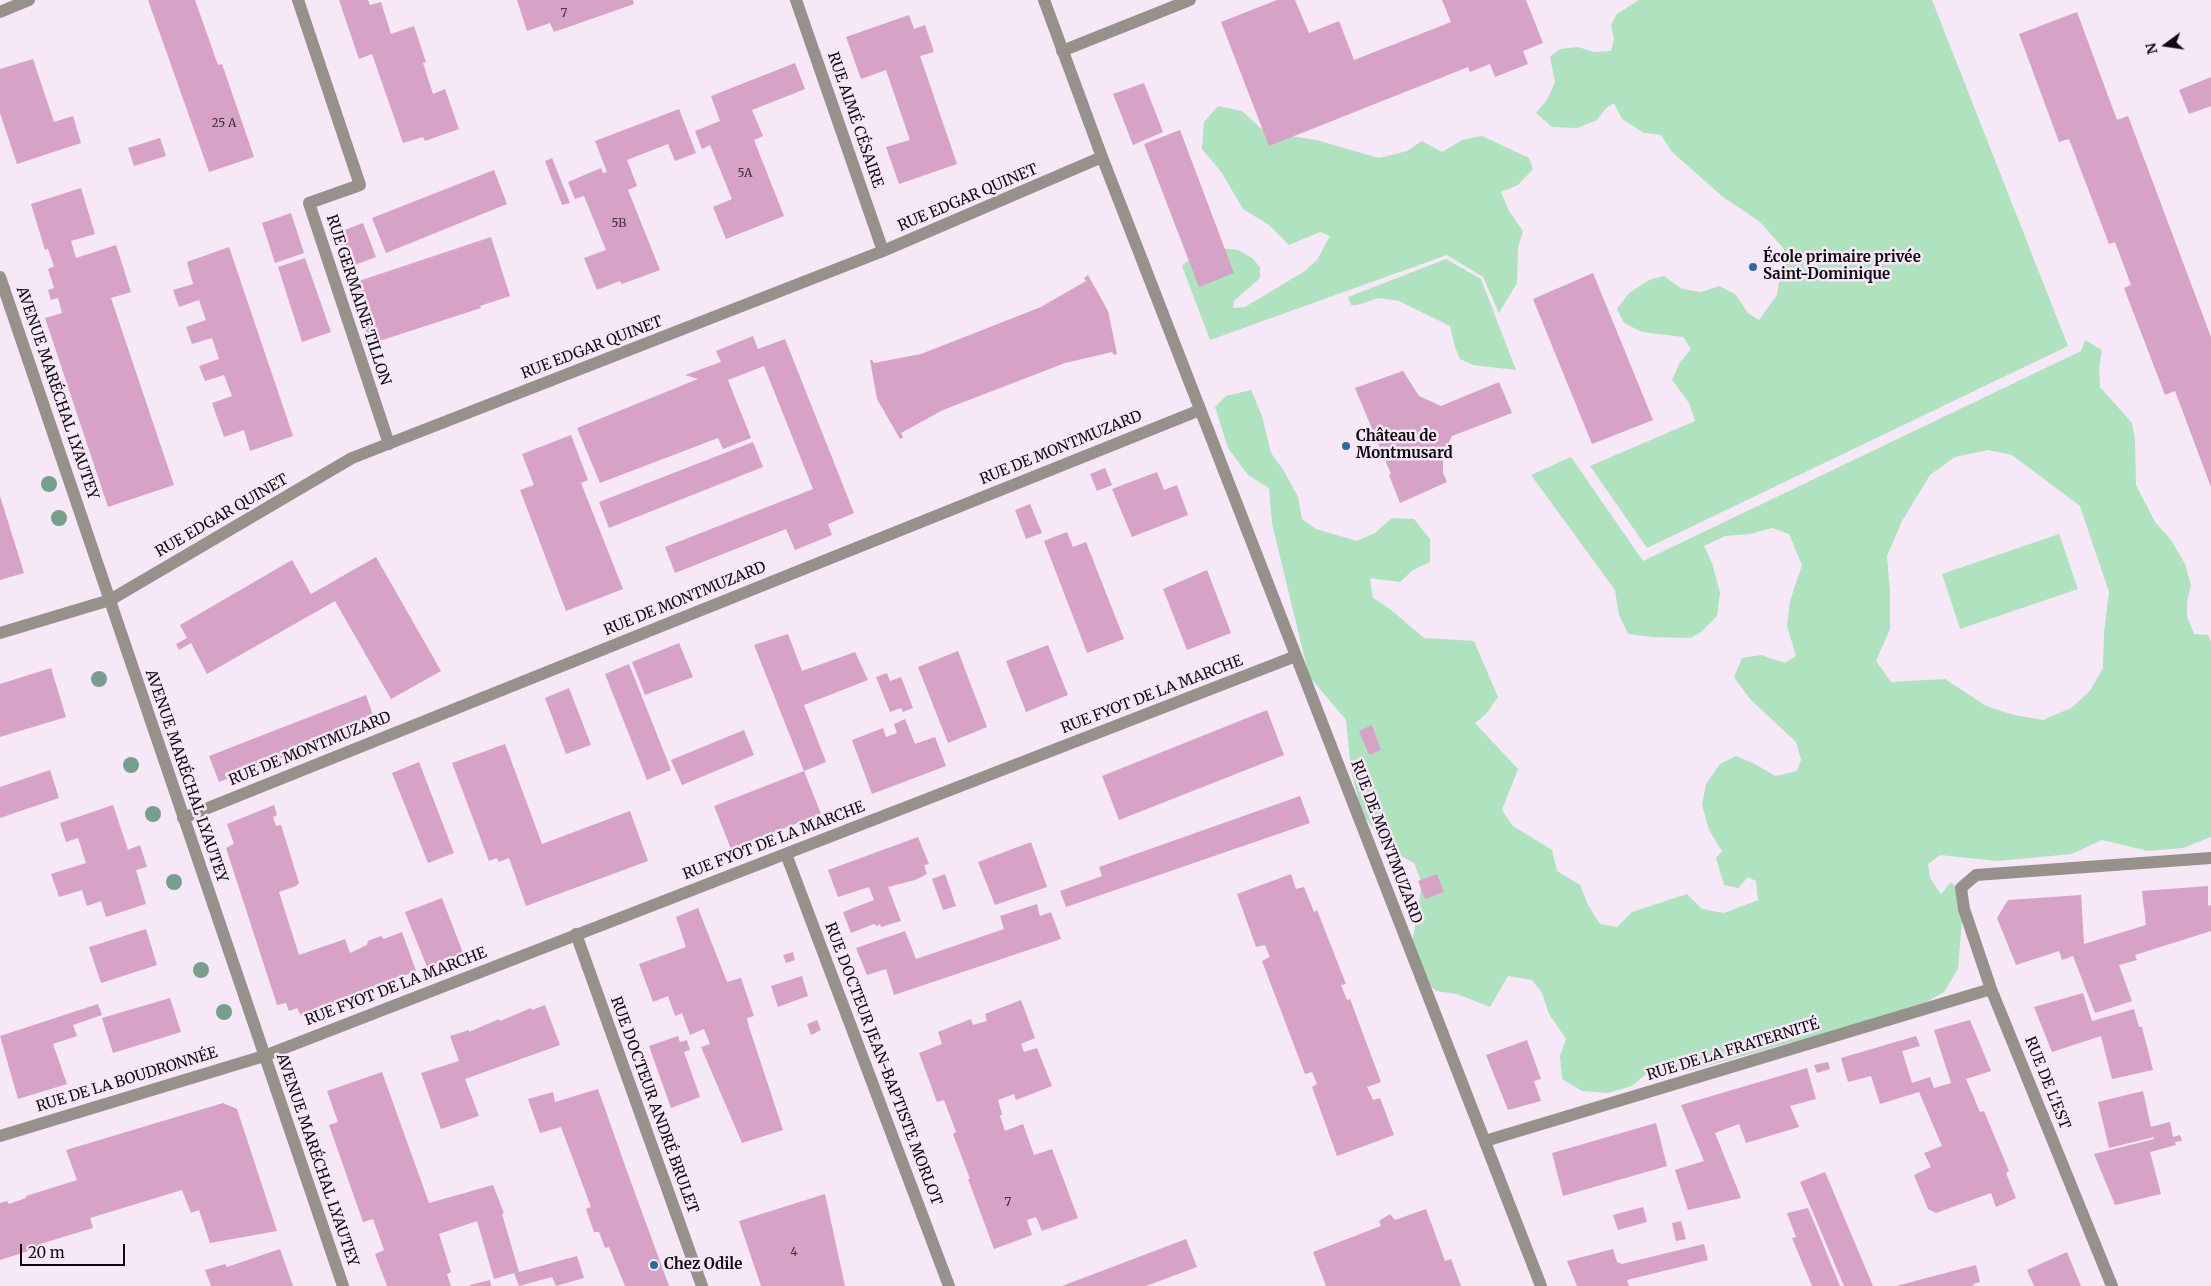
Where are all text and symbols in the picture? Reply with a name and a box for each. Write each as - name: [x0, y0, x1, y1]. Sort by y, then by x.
- house number: 7: [561, 7, 567, 21]
- north arrow: [2141, 20, 2191, 70]
- text: N: [2141, 41, 2162, 56]
- street label: RUE AIMÉ CÉSAIRE: [823, 50, 887, 190]
- house number: 25 A: [211, 117, 237, 131]
- street label: RUE EDGAR QUINET: [895, 160, 1041, 236]
- house number: 5A: [737, 167, 753, 181]
- street label: RUE GERMAINE TILLON: [322, 212, 394, 388]
- house number: 5B: [612, 217, 626, 231]
- place label: École primaire privée Saint-Dominique: [1763, 249, 1921, 284]
- marker: École primaire privée Saint-Dominique: [1747, 261, 1759, 273]
- street label: AVENUE MARÉCHAL LYAUTEY: [12, 284, 102, 502]
- street label: RUE EDGAR QUINET: [519, 313, 665, 383]
- street label: RUE DE MONTMUZARD: [977, 407, 1145, 489]
- place label: Château de Montmusard: [1356, 428, 1453, 463]
- marker: Château de Montmusard: [1340, 440, 1352, 452]
- street label: RUE EDGAR QUINET: [152, 471, 292, 561]
- street label: RUE DE MONTMUZARD: [601, 558, 769, 640]
- street label: RUE FYOT DE LA MARCHE: [1059, 652, 1245, 738]
- street label: AVENUE MARÉCHAL LYAUTEY: [141, 667, 231, 885]
- street label: RUE DE MONTMUZARD: [226, 708, 394, 790]
- street label: RUE DE MONTMUZARD: [1347, 758, 1425, 926]
- street label: RUE FYOT DE LA MARCHE: [681, 798, 867, 884]
- street label: RUE DOCTEUR JEAN-BAPTISTE MORLOT: [821, 920, 945, 1208]
- street label: RUE FYOT DE LA MARCHE: [303, 944, 489, 1030]
- street label: RUE DOCTEUR ANDRÉ BRULET: [606, 994, 702, 1216]
- street label: RUE DE LA FRATERNITÉ: [1645, 1015, 1821, 1085]
- street label: RUE DE L'EST: [2020, 1034, 2074, 1132]
- street label: RUE DE LA BOUDRONNÉE: [34, 1044, 220, 1116]
- street label: AVENUE MARÉCHAL LYAUTEY: [272, 1051, 362, 1269]
- house number: 7: [1005, 1196, 1011, 1210]
- scale bar: [22, 1234, 128, 1266]
- text: 20 m: [28, 1243, 65, 1262]
- house number: 4: [790, 1246, 798, 1260]
- place label: Chez Odile: [664, 1256, 742, 1274]
- marker: Chez Odile: [648, 1259, 660, 1271]

